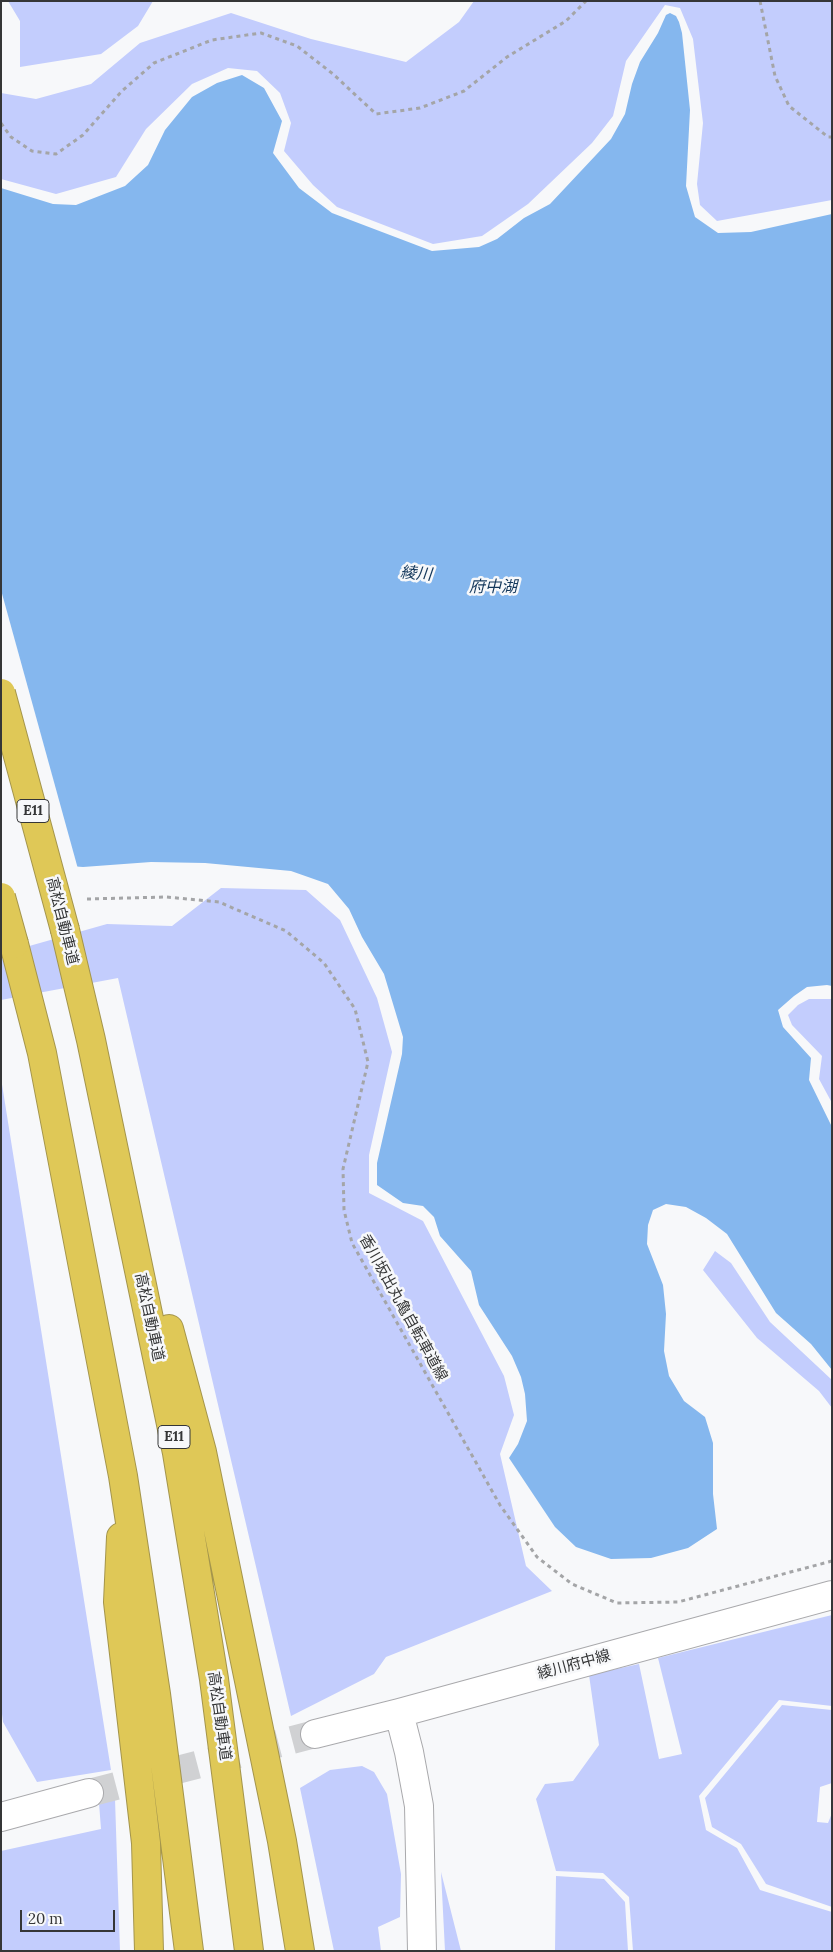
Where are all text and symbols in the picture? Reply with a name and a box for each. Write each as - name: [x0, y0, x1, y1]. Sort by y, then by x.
- water label: 綾川: [399, 563, 433, 585]
- water label: 府中湖: [469, 577, 517, 597]
- road number: E11: [17, 799, 49, 822]
- street label: 高松自動車道: [42, 875, 82, 967]
- street label: 香川坂出丸亀自転車道線: [355, 1231, 451, 1385]
- street label: 高松自動車道: [131, 1271, 167, 1363]
- road number: E11: [158, 1425, 190, 1448]
- street label: 綾川府中線: [535, 1647, 613, 1683]
- street label: 高松自動車道: [204, 1670, 234, 1762]
- scale bar: [22, 1900, 118, 1932]
- text: 20 m: [28, 1909, 63, 1928]

